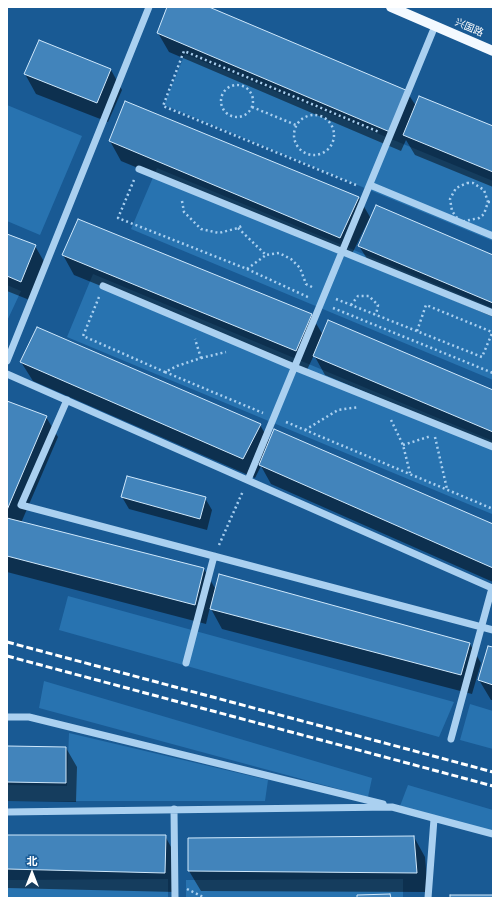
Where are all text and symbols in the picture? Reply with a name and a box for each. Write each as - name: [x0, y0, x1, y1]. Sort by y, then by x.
- street label: 兴国路: [453, 17, 485, 39]
- north arrow: [12, 853, 52, 893]
- text: 北: [27, 854, 38, 868]

